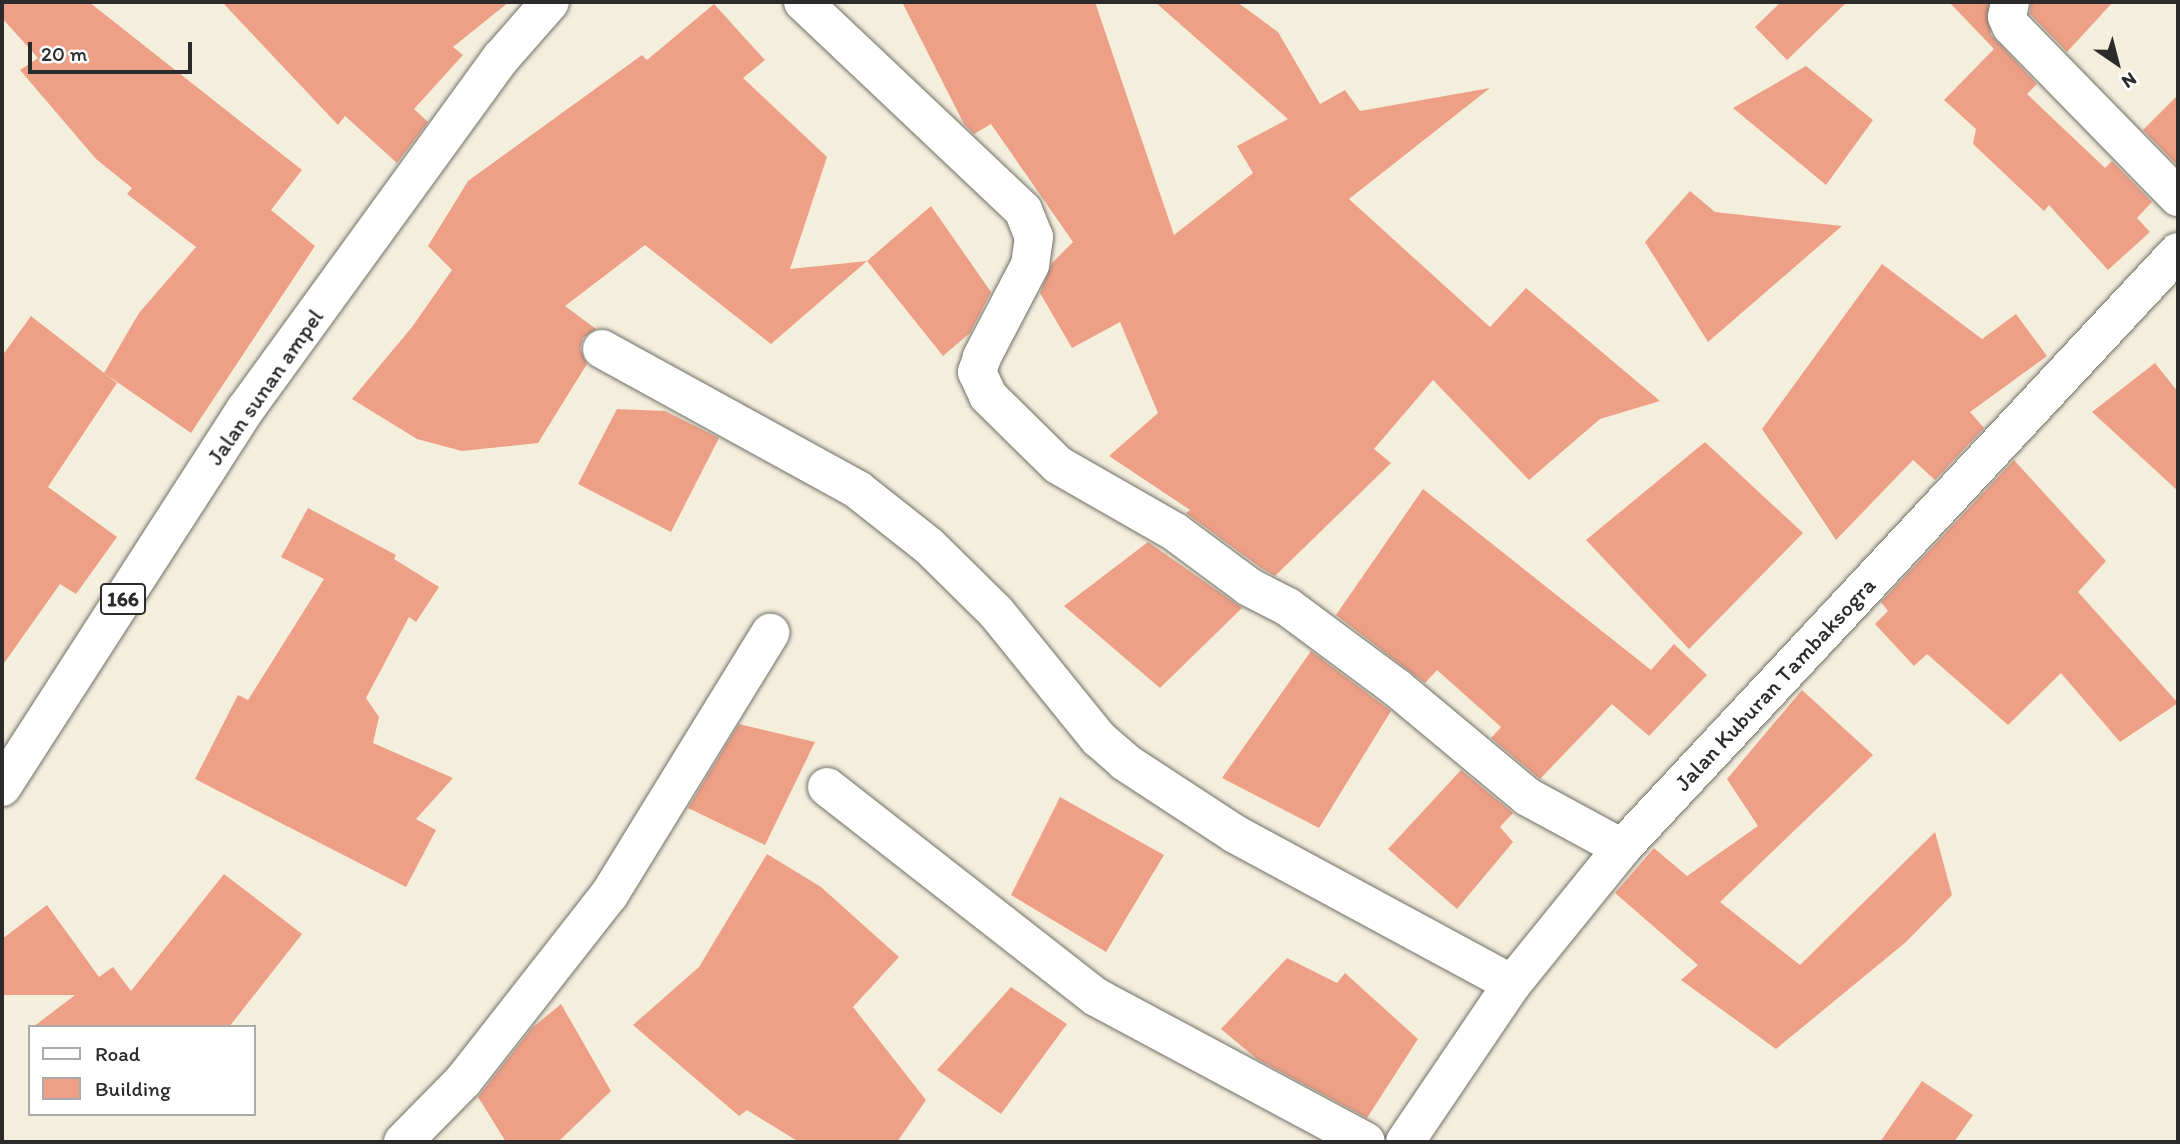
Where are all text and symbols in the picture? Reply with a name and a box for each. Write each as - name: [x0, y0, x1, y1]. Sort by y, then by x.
- scale bar: [32, 28, 196, 72]
- north arrow: [2082, 28, 2152, 98]
- text: 20 m: [41, 41, 87, 66]
- text: N: [2117, 68, 2141, 94]
- street label: Jalan sunan ampel: [201, 304, 329, 470]
- street label: Jalan Kuburan Tambaksogra: [1669, 572, 1881, 796]
- road number: 166: [99, 582, 148, 616]
- legend: [28, 1025, 256, 1116]
- text: Road: [95, 1041, 140, 1066]
- text: Building: [95, 1076, 171, 1101]

